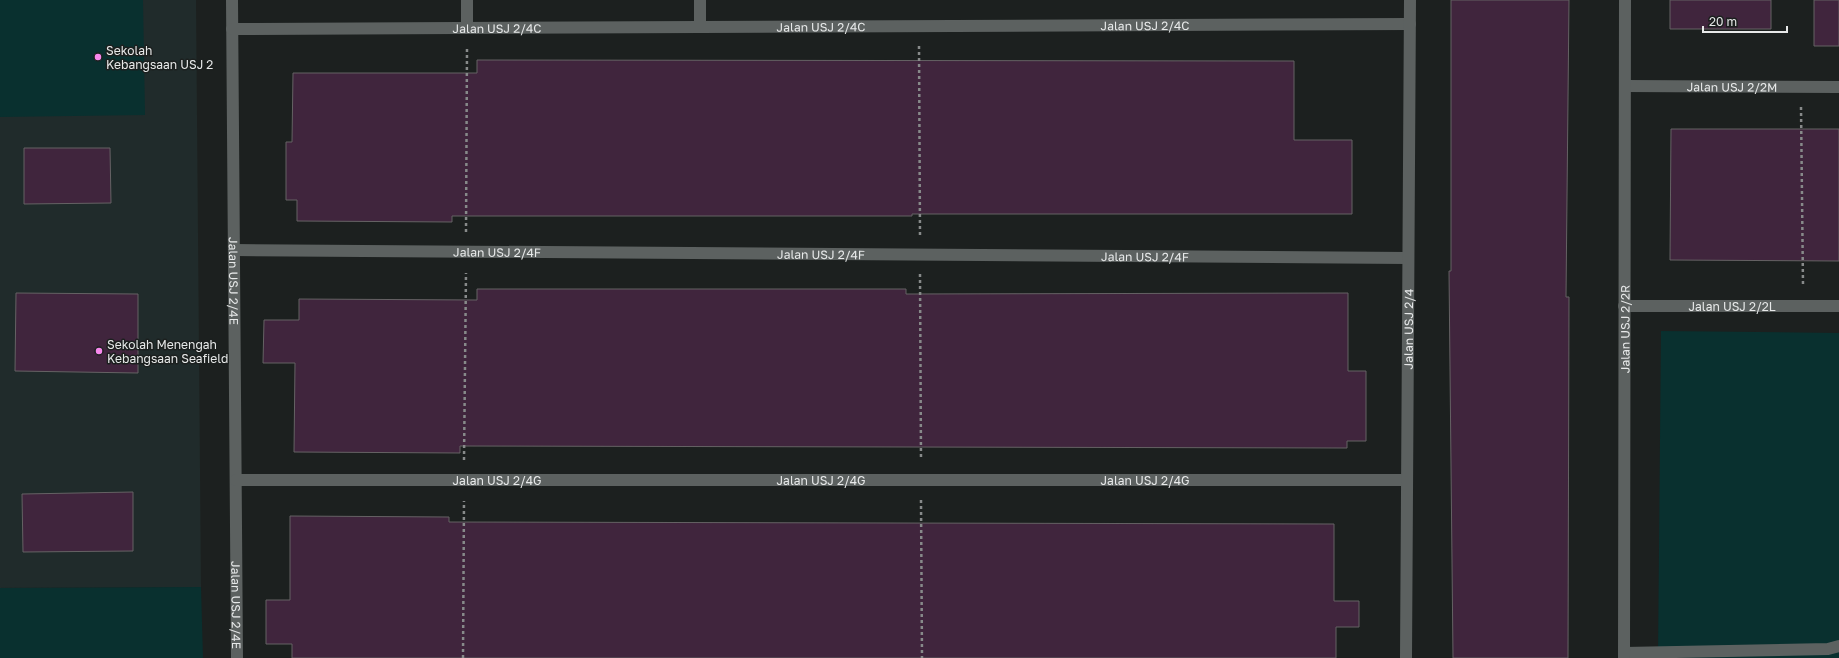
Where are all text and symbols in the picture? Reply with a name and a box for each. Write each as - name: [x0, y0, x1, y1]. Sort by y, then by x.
- scale bar: [1703, 8, 1787, 34]
- text: 20 m: [1709, 14, 1737, 29]
- street label: Jalan USJ 2/4C: [1101, 17, 1189, 33]
- street label: Jalan USJ 2/4C: [777, 19, 865, 34]
- street label: Jalan USJ 2/4C: [453, 20, 541, 36]
- place label: Sekolah Kebangsaan USJ 2: [106, 43, 213, 72]
- marker: Sekolah Kebangsaan USJ 2: [93, 52, 103, 62]
- street label: Jalan USJ 2/2M: [1687, 79, 1777, 94]
- street label: Jalan USJ 2/4E: [226, 237, 242, 325]
- street label: Jalan USJ 2/4F: [453, 244, 541, 260]
- street label: Jalan USJ 2/4F: [777, 246, 865, 262]
- street label: Jalan USJ 2/4F: [1101, 248, 1189, 264]
- street label: Jalan USJ 2/2R: [1617, 285, 1632, 373]
- street label: Jalan USJ 2/4: [1400, 289, 1416, 369]
- street label: Jalan USJ 2/2L: [1688, 299, 1776, 314]
- place label: Sekolah Menengah Kebangsaan Seafield: [107, 337, 228, 366]
- marker: Sekolah Menengah Kebangsaan Seafield: [94, 346, 104, 356]
- street label: Jalan USJ 2/4G: [452, 473, 542, 488]
- street label: Jalan USJ 2/4G: [776, 473, 866, 488]
- street label: Jalan USJ 2/4G: [1100, 473, 1190, 488]
- street label: Jalan USJ 2/4E: [229, 561, 244, 649]

